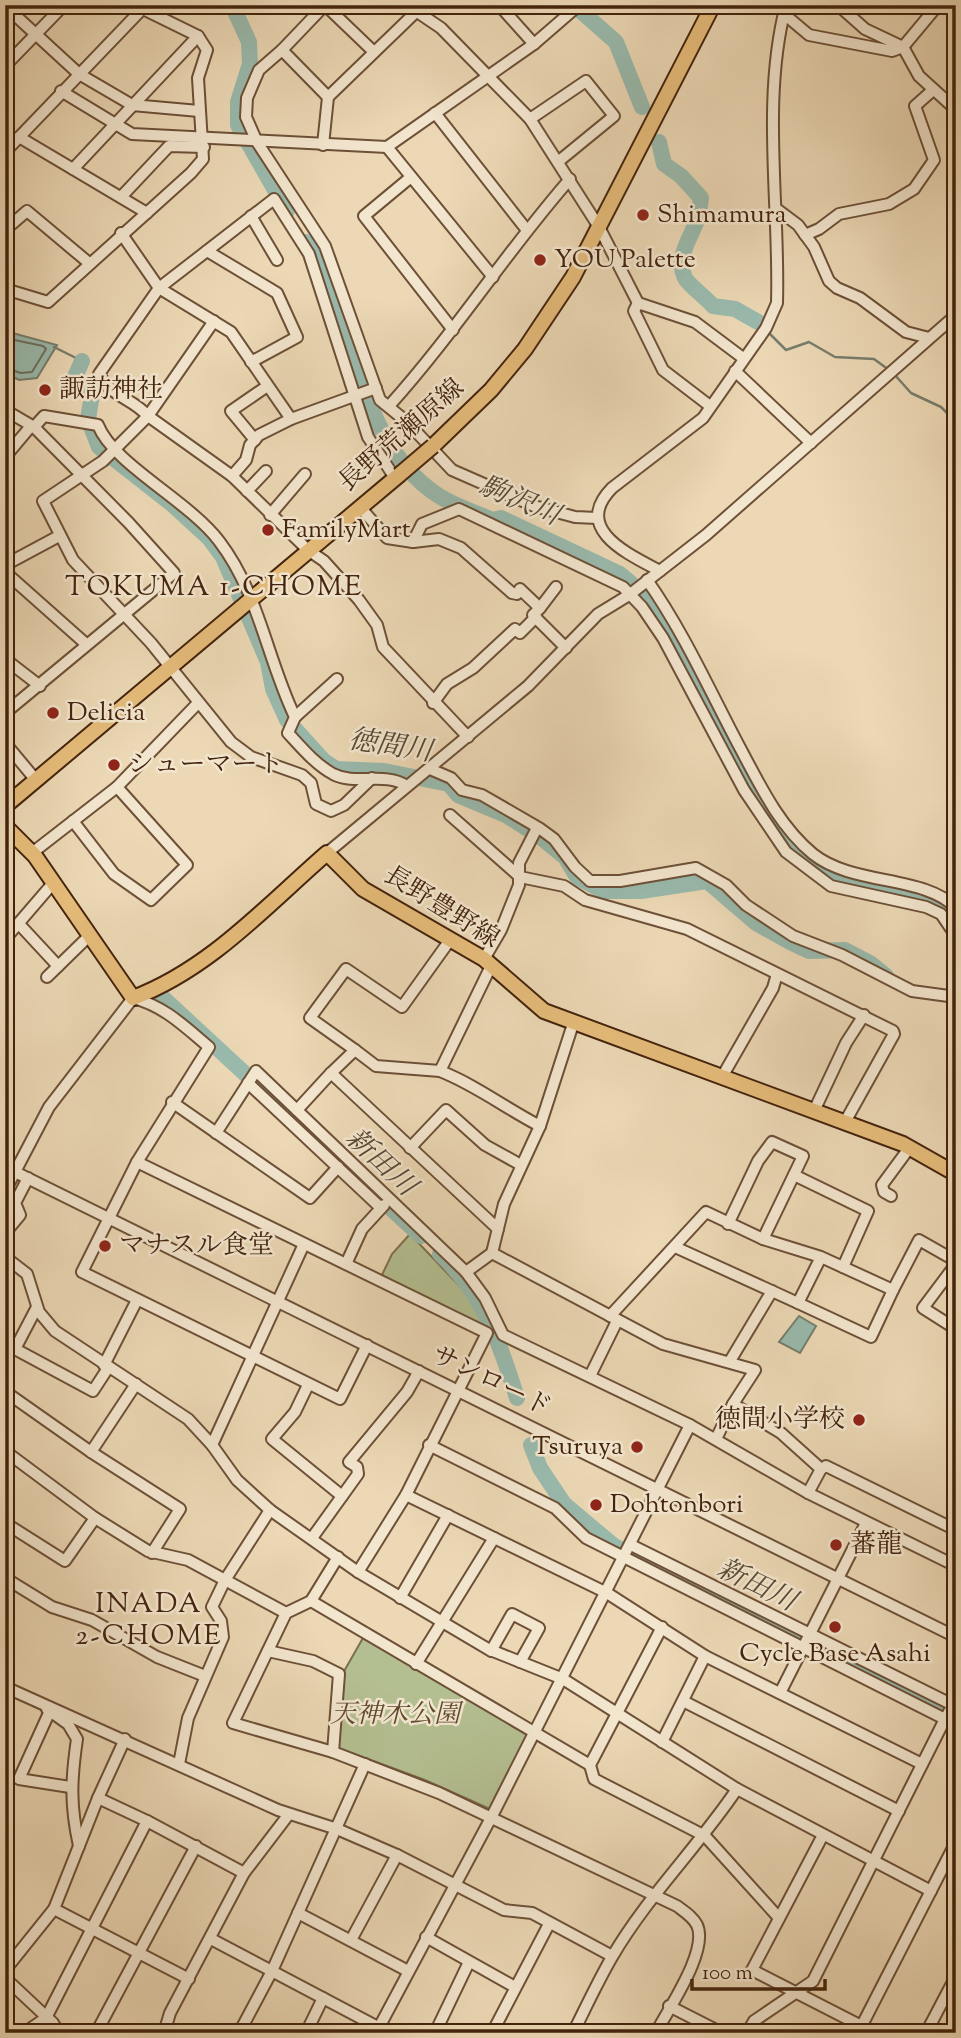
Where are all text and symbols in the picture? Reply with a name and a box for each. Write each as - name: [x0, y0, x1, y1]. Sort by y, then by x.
- place label: Shimamura: [657, 197, 787, 234]
- marker: Shimamura: [635, 207, 651, 223]
- place label: YOU Palette: [554, 242, 696, 279]
- marker: YOU Palette: [532, 252, 548, 268]
- street label: 長野荒瀬原線: [331, 371, 473, 501]
- place label: 諏訪神社: [59, 372, 163, 409]
- marker: 諏訪神社: [37, 382, 53, 398]
- water label: 駒沢川: [473, 467, 568, 538]
- place label: FamilyMart: [282, 512, 411, 549]
- marker: FamilyMart: [260, 522, 276, 538]
- district label: TOKUMA 1-CHOME: [65, 568, 363, 608]
- place label: Delicia: [67, 695, 145, 732]
- marker: Delicia: [45, 705, 61, 721]
- water label: 徳間川: [345, 721, 438, 774]
- place label: シューマート: [128, 747, 283, 784]
- marker: シューマート: [106, 757, 122, 773]
- street label: 長野豊野線: [376, 858, 506, 958]
- water label: 新田川: [336, 1120, 427, 1208]
- place label: マナスル食堂: [119, 1228, 274, 1265]
- marker: マナスル食堂: [97, 1238, 113, 1254]
- street label: サンロード: [425, 1337, 557, 1427]
- place label: 徳間小学校: [715, 1402, 845, 1439]
- marker: 徳間小学校: [851, 1412, 867, 1428]
- place label: Tsuruya: [532, 1429, 623, 1466]
- marker: Tsuruya: [629, 1439, 645, 1455]
- place label: Dohtonbori: [610, 1487, 743, 1524]
- marker: Dohtonbori: [588, 1497, 604, 1513]
- place label: 蕃龍: [850, 1527, 902, 1564]
- marker: 蕃龍: [828, 1537, 844, 1553]
- water label: 新田川: [709, 1550, 805, 1624]
- district label: INADA 2-CHOME: [75, 1585, 223, 1657]
- marker: Cycle Base Asahi: [827, 1619, 843, 1635]
- place label: Cycle Base Asahi: [739, 1636, 931, 1673]
- park label: 天神木公園: [330, 1697, 464, 1734]
- scale bar: [692, 1947, 824, 1991]
- text: 100 m: [702, 1959, 753, 1989]

